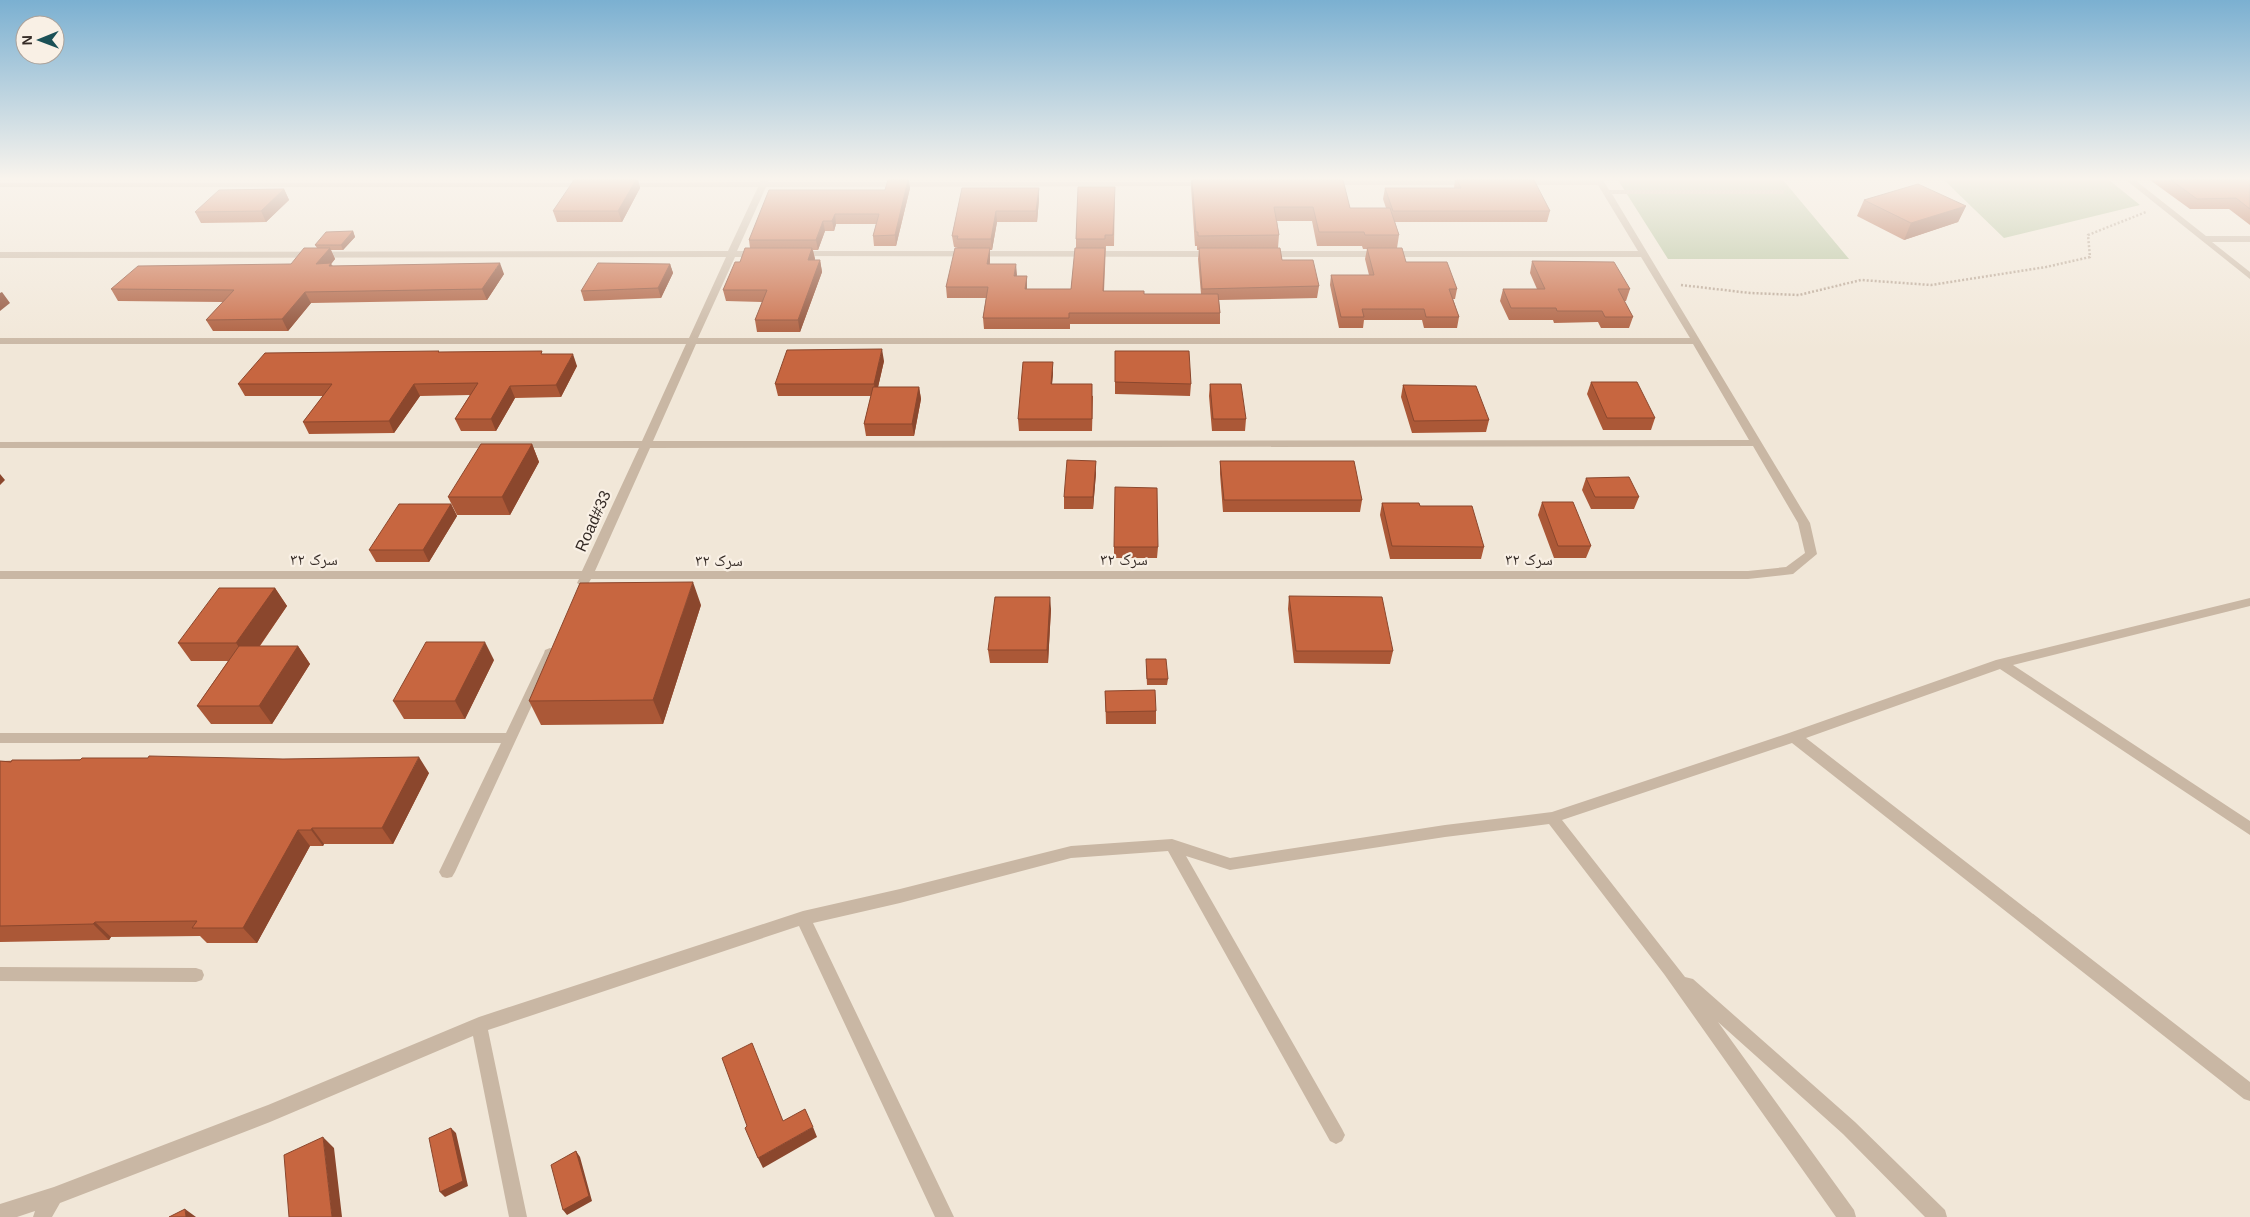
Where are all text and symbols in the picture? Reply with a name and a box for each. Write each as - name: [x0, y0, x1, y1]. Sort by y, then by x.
- north arrow: [15, 15, 65, 65]
- text: N: [19, 35, 35, 45]
- street label: Road#33: [572, 488, 614, 554]
- street label: سرک ۳۲: [290, 551, 338, 569]
- street label: سرک ۳۲: [1100, 551, 1148, 569]
- street label: سرک ۳۲: [1505, 551, 1553, 569]
- street label: سرک ۳۲: [695, 552, 743, 570]

